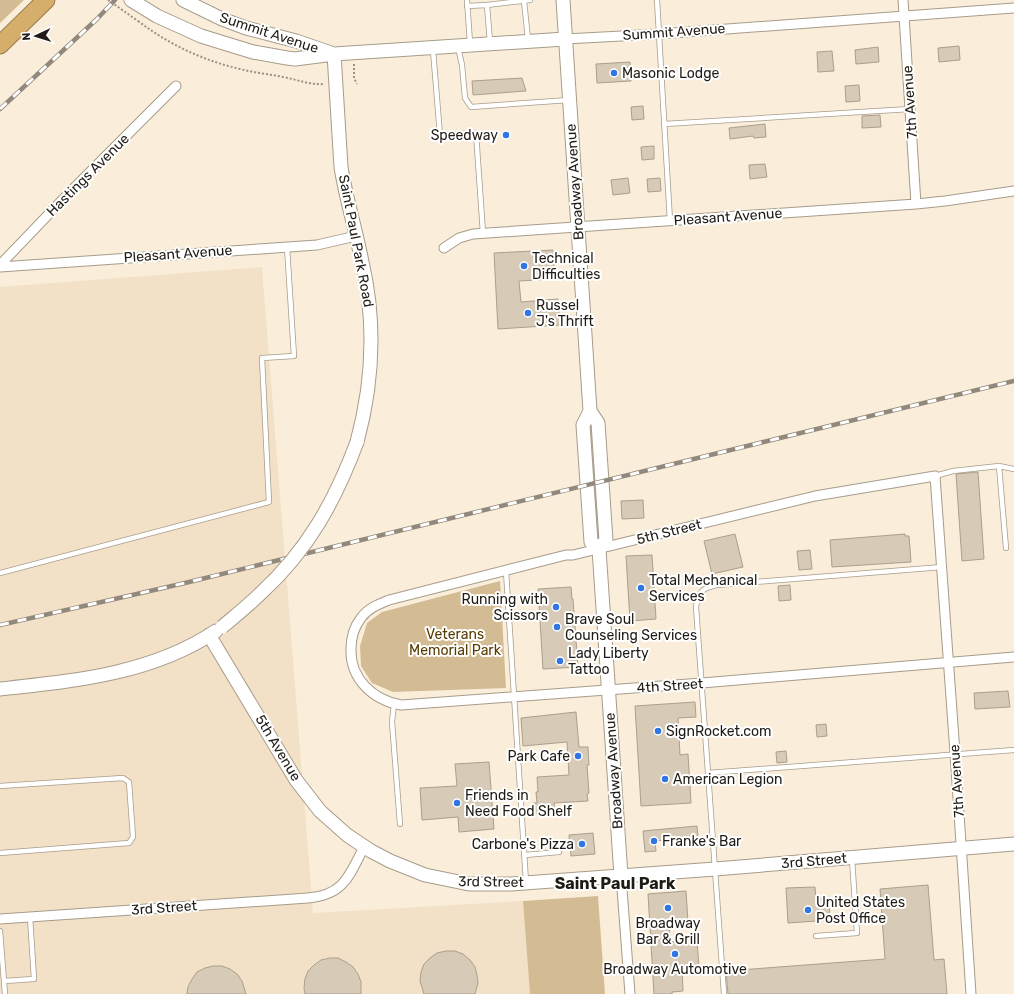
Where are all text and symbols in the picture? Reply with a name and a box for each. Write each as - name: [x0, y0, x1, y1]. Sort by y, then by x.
- street label: Summit Avenue: [217, 9, 321, 57]
- north arrow: [16, 16, 56, 56]
- street label: Summit Avenue: [622, 20, 726, 44]
- text: N: [20, 32, 33, 41]
- place label: Masonic Lodge: [622, 65, 720, 82]
- street label: 7th Avenue: [899, 65, 921, 139]
- marker: Masonic Lodge: [609, 68, 619, 78]
- street label: Broadway Avenue: [562, 123, 588, 241]
- place label: Speedway: [431, 127, 498, 144]
- street label: Hastings Avenue: [43, 130, 133, 220]
- marker: Speedway: [501, 130, 511, 140]
- street label: Saint Paul Park Road: [335, 173, 377, 309]
- street label: Pleasant Avenue: [673, 205, 783, 229]
- street label: Pleasant Avenue: [123, 242, 233, 266]
- place label: Technical Difficulties: [532, 250, 600, 283]
- marker: Technical Difficulties: [519, 261, 529, 271]
- place label: Russel J's Thrift: [536, 297, 594, 330]
- marker: Russel J's Thrift: [523, 308, 533, 318]
- street label: 5th Street: [635, 516, 704, 548]
- place label: Total Mechanical Services: [649, 572, 757, 605]
- marker: Total Mechanical Services: [636, 583, 646, 593]
- place label: Running with Scissors: [461, 591, 548, 624]
- marker: Running with Scissors: [551, 602, 561, 612]
- place label: Brave Soul Counseling Services: [565, 611, 697, 644]
- marker: Brave Soul Counseling Services: [552, 622, 562, 632]
- park label: Veterans Memorial Park: [409, 626, 502, 659]
- place label: Lady Liberty Tattoo: [568, 645, 649, 678]
- marker: Lady Liberty Tattoo: [555, 656, 565, 666]
- street label: 4th Street: [636, 675, 704, 697]
- street label: 5th Avenue: [252, 712, 305, 784]
- street label: Broadway Avenue: [601, 712, 627, 830]
- place label: SignRocket.com: [666, 723, 772, 740]
- marker: SignRocket.com: [653, 726, 663, 736]
- street label: 7th Avenue: [946, 744, 968, 818]
- place label: Park Cafe: [508, 748, 570, 765]
- marker: Park Cafe: [573, 751, 583, 761]
- place label: American Legion: [673, 771, 783, 788]
- marker: American Legion: [660, 774, 670, 784]
- place label: Friends in Need Food Shelf: [465, 787, 572, 820]
- marker: Friends in Need Food Shelf: [452, 798, 462, 808]
- place label: Franke's Bar: [662, 833, 742, 850]
- place label: Carbone's Pizza: [472, 836, 574, 853]
- marker: Franke's Bar: [649, 836, 659, 846]
- marker: Carbone's Pizza: [577, 839, 587, 849]
- street label: 3rd Street: [780, 850, 848, 872]
- street label: 3rd Street: [458, 873, 525, 891]
- district label: Saint Paul Park: [555, 874, 676, 893]
- place label: United States Post Office: [816, 894, 905, 927]
- street label: 3rd Street: [131, 897, 198, 919]
- marker: Broadway Bar & Grill: [663, 903, 673, 913]
- marker: United States Post Office: [803, 905, 813, 915]
- place label: Broadway Bar & Grill: [636, 915, 701, 948]
- marker: Broadway Automotive: [670, 949, 680, 959]
- place label: Broadway Automotive: [603, 961, 747, 978]

